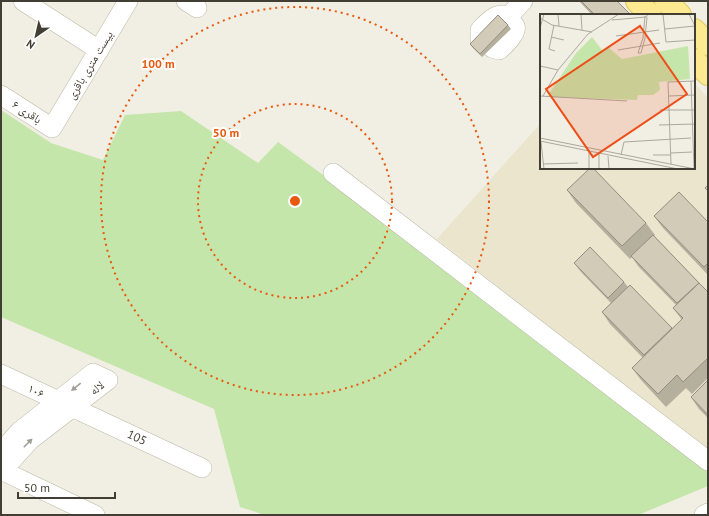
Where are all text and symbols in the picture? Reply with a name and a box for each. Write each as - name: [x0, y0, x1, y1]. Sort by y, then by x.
- inset map: [540, 14, 695, 169]
- north arrow: [16, 16, 56, 56]
- street label: بیست متری باقری: [63, 28, 116, 102]
- text: N: [23, 36, 37, 52]
- text: 100 m: [141, 56, 175, 71]
- street label: باقری ۶: [9, 97, 45, 127]
- text: 50 m: [213, 125, 239, 140]
- centre of rings: [288, 194, 302, 208]
- street label: لاله: [86, 377, 107, 398]
- street label: ۱۰۶: [26, 380, 47, 401]
- one-way arrow: [70, 382, 81, 391]
- street label: 105: [125, 426, 149, 448]
- one-way arrow: [23, 438, 33, 448]
- scale bar: [18, 474, 115, 500]
- text: 50 m: [24, 480, 50, 495]

